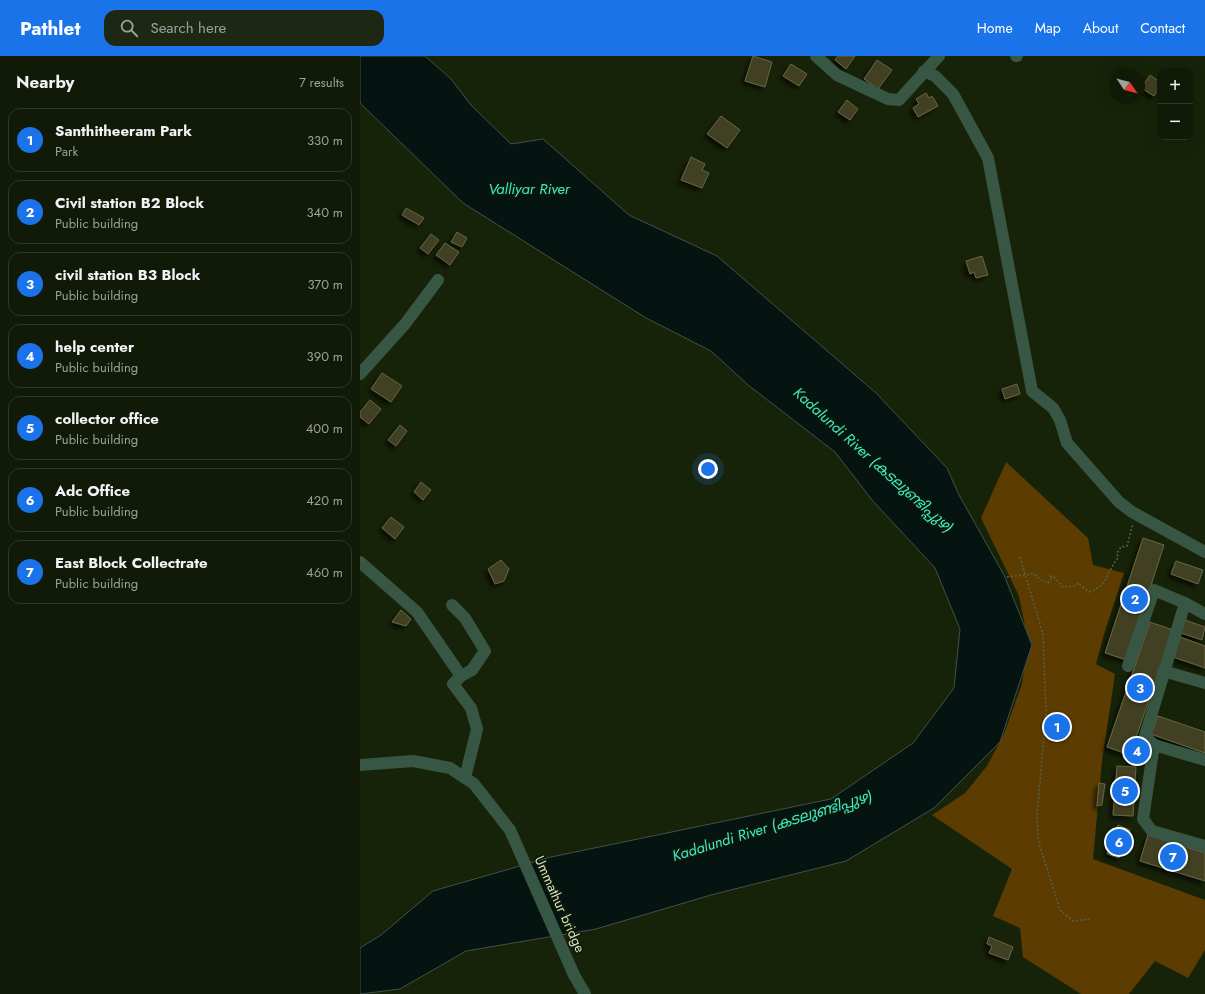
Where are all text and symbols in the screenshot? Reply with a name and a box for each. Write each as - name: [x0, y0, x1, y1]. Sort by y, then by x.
- search box: [104, 10, 384, 46]
- text: Pathlet: [20, 15, 80, 42]
- icon: search: [118, 17, 140, 39]
- text: Search here: [150, 17, 226, 39]
- text: Home: [977, 18, 1013, 38]
- text: Map: [1035, 18, 1061, 38]
- text: About: [1083, 18, 1118, 38]
- text: Contact: [1140, 18, 1185, 38]
- north arrow: [1109, 68, 1145, 104]
- map controls: [1157, 68, 1193, 140]
- button: +: [1157, 68, 1193, 104]
- text: Nearby: [16, 70, 74, 94]
- text: 7 results: [299, 73, 344, 92]
- button: −: [1157, 104, 1193, 140]
- text: Santhitheeram Park: [55, 120, 192, 142]
- text: 1: [27, 131, 33, 150]
- text: 330 m: [307, 131, 343, 150]
- text: Park: [55, 142, 78, 161]
- water label: Valliyar River: [488, 178, 571, 200]
- text: Civil station B2 Block: [55, 192, 204, 214]
- text: 2: [26, 203, 34, 222]
- text: 340 m: [306, 203, 343, 222]
- text: Public building: [55, 214, 138, 233]
- text: civil station B3 Block: [55, 264, 200, 286]
- text: 3: [26, 275, 34, 294]
- text: 370 m: [307, 275, 343, 294]
- text: Public building: [55, 286, 138, 305]
- text: help center: [55, 336, 134, 358]
- text: 4: [25, 347, 35, 366]
- text: 390 m: [307, 347, 343, 366]
- text: Public building: [55, 358, 138, 377]
- water label: Kadalundi River (കടലുണ്ടിപ്പുഴ): [788, 382, 958, 538]
- text: collector office: [55, 408, 159, 430]
- text: 5: [26, 419, 34, 438]
- text: 400 m: [306, 419, 343, 438]
- text: Public building: [55, 430, 138, 449]
- your location: [698, 459, 718, 479]
- text: Adc Office: [55, 480, 130, 502]
- text: 6: [26, 491, 34, 510]
- text: 420 m: [306, 491, 343, 510]
- text: Public building: [55, 502, 138, 521]
- text: East Block Collectrate: [55, 552, 208, 574]
- text: 7: [26, 563, 34, 582]
- text: 460 m: [306, 563, 343, 582]
- text: Public building: [55, 574, 138, 593]
- pin: 2: [1122, 584, 1148, 614]
- pin: 3: [1127, 673, 1153, 703]
- pin: 1: [1044, 712, 1070, 742]
- pin: 4: [1124, 736, 1150, 766]
- pin: 5: [1112, 776, 1138, 806]
- water label: Kadalundi River (കടലുണ്ടിപ്പുഴ): [669, 785, 875, 867]
- pin: 6: [1106, 827, 1132, 857]
- pin: 7: [1160, 842, 1186, 872]
- street label: Ummathur bridge: [530, 852, 590, 956]

